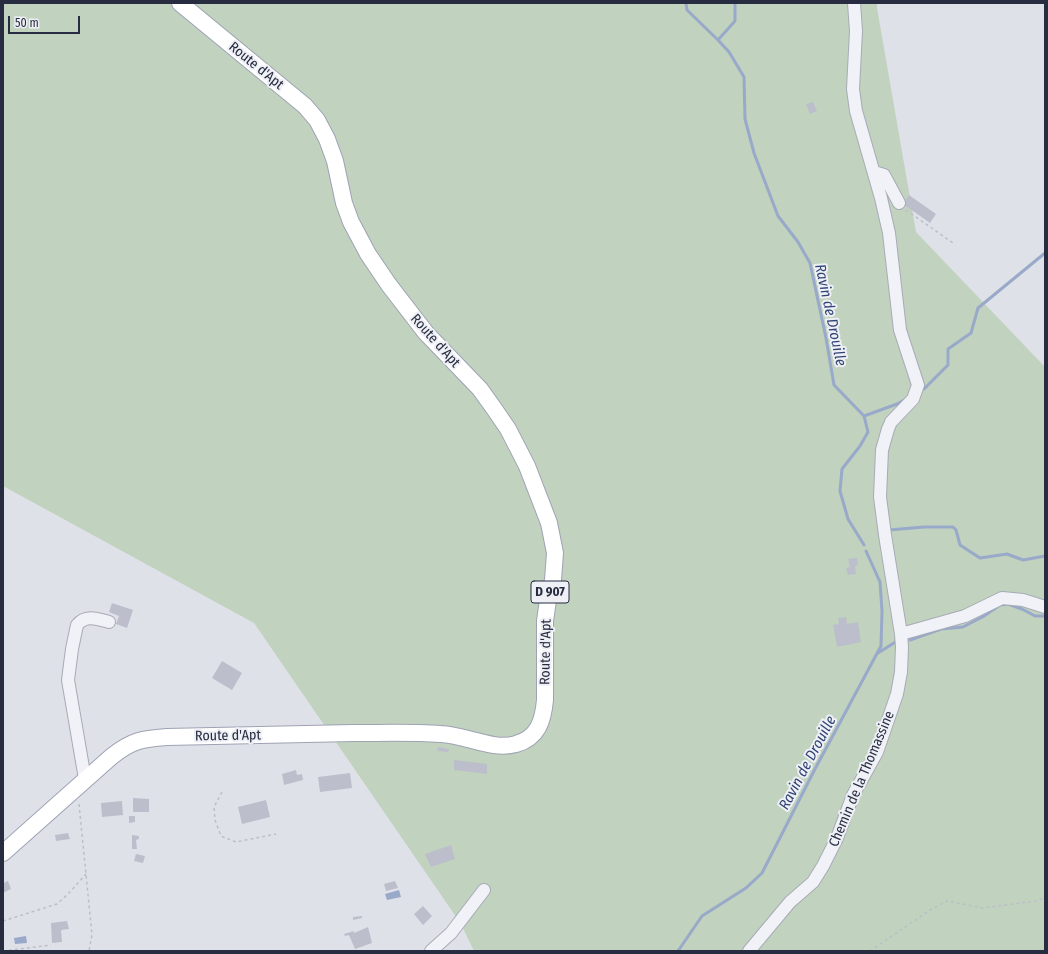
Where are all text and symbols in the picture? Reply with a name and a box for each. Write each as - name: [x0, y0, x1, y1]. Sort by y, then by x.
- scale bar: [10, 8, 82, 34]
- text: 50 m: [15, 16, 39, 30]
- street label: Route d'Apt: [225, 39, 287, 93]
- water label: Ravin de Drouille: [810, 262, 850, 368]
- street label: Route d'Apt: [407, 311, 463, 371]
- road number: D 907: [531, 581, 569, 603]
- street label: Route d'Apt: [537, 619, 555, 685]
- street label: Chemin de la Thomassine: [826, 708, 898, 850]
- water label: Ravin de Drouille: [776, 713, 840, 813]
- street label: Route d'Apt: [195, 727, 261, 745]

